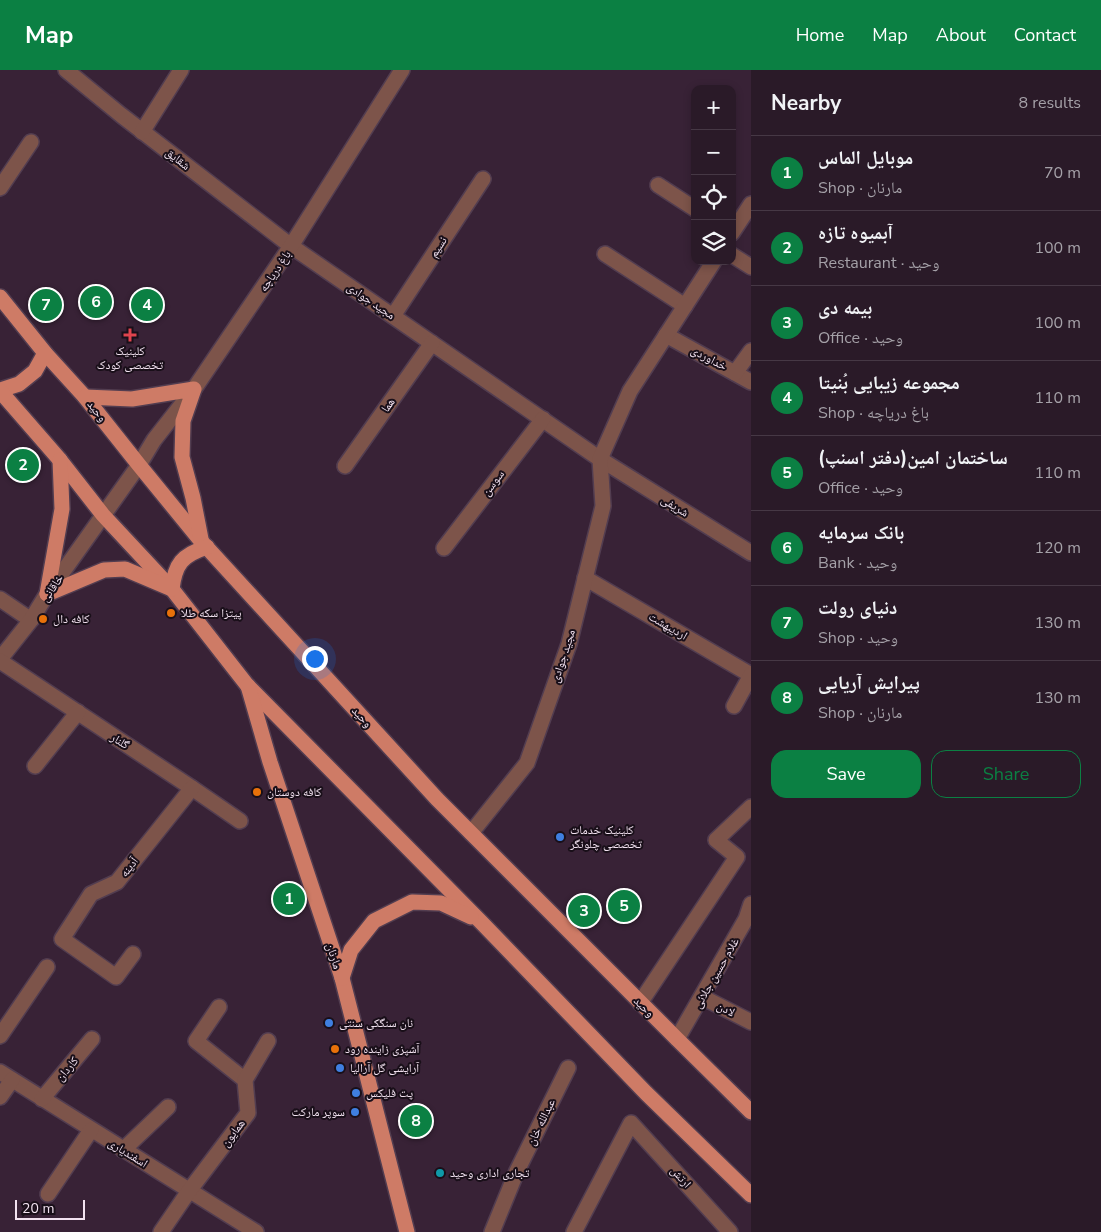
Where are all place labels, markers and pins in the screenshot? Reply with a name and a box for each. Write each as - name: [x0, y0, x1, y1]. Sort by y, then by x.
- pin: 6: [80, 283, 112, 321]
- pin: 7: [30, 286, 62, 324]
- pin: 4: [131, 286, 163, 324]
- marker: کلینیک تخصصی کودک: [123, 328, 137, 342]
- place label: کلینیک تخصصی کودک: [97, 343, 164, 373]
- pin: 2: [7, 446, 39, 484]
- place label: پیتزا سکه طلا: [181, 605, 242, 621]
- marker: پیتزا سکه طلا: [165, 607, 177, 619]
- place label: کافه دال: [53, 611, 90, 627]
- marker: کافه دال: [37, 613, 49, 625]
- place label: کافه دوستان: [267, 784, 321, 800]
- marker: کافه دوستان: [251, 786, 263, 798]
- place label: کلینیک خدمات تخصصی چلونگر: [569, 822, 642, 852]
- marker: کلینیک خدمات تخصصی چلونگر: [554, 831, 566, 843]
- pin: 1: [273, 880, 305, 918]
- pin: 5: [608, 887, 640, 925]
- pin: 3: [568, 892, 600, 930]
- place label: نان سنگکی سنتی: [339, 1015, 413, 1031]
- marker: نان سنگکی سنتی: [323, 1017, 335, 1029]
- place label: آشپزی زاینده رود: [345, 1041, 420, 1057]
- marker: آشپزی زاینده رود: [329, 1043, 341, 1055]
- place label: آرایشی گل آرالیا: [350, 1060, 420, 1076]
- marker: آرایشی گل آرالیا: [334, 1062, 346, 1074]
- place label: پت فلیکس: [366, 1085, 413, 1101]
- marker: پت فلیکس: [350, 1087, 362, 1099]
- pin: 8: [400, 1102, 432, 1140]
- place label: سوپر مارکت: [292, 1104, 345, 1120]
- marker: سوپر مارکت: [349, 1106, 361, 1118]
- place label: تجاری اداری وحید: [450, 1165, 530, 1181]
- marker: تجاری اداری وحید: [434, 1167, 446, 1179]

